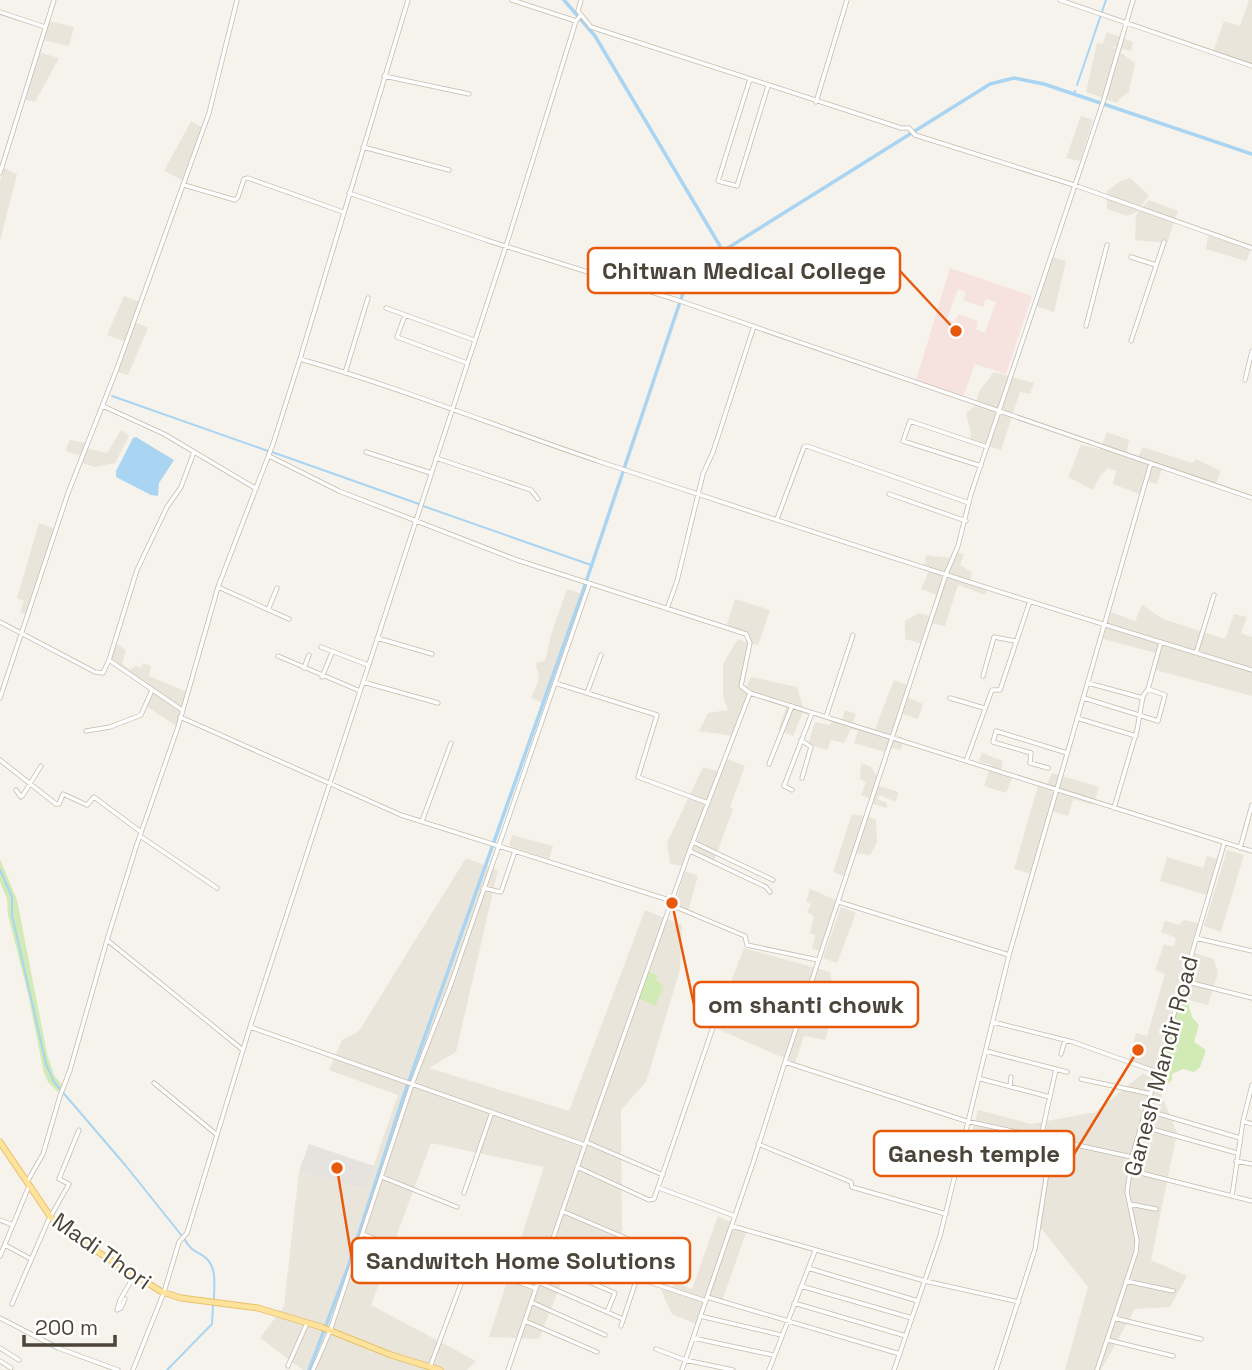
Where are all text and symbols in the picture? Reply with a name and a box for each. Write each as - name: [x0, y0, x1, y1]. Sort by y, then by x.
- callout: Chitwan Medical College: [588, 248, 900, 293]
- text: Chitwan Medical College: [602, 255, 886, 286]
- street label: Ganesh Mandir Road: [1117, 953, 1205, 1179]
- callout: om shanti chowk: [694, 982, 918, 1027]
- text: om shanti chowk: [708, 989, 905, 1020]
- callout: Ganesh temple: [874, 1131, 1074, 1176]
- text: Ganesh temple: [888, 1138, 1060, 1169]
- street label: Madi Thori: [46, 1206, 158, 1296]
- callout: Sandwitch Home Solutions: [352, 1238, 690, 1283]
- text: Sandwitch Home Solutions: [366, 1245, 676, 1276]
- scale bar: [24, 1304, 116, 1348]
- text: 200 m: [35, 1314, 98, 1341]

